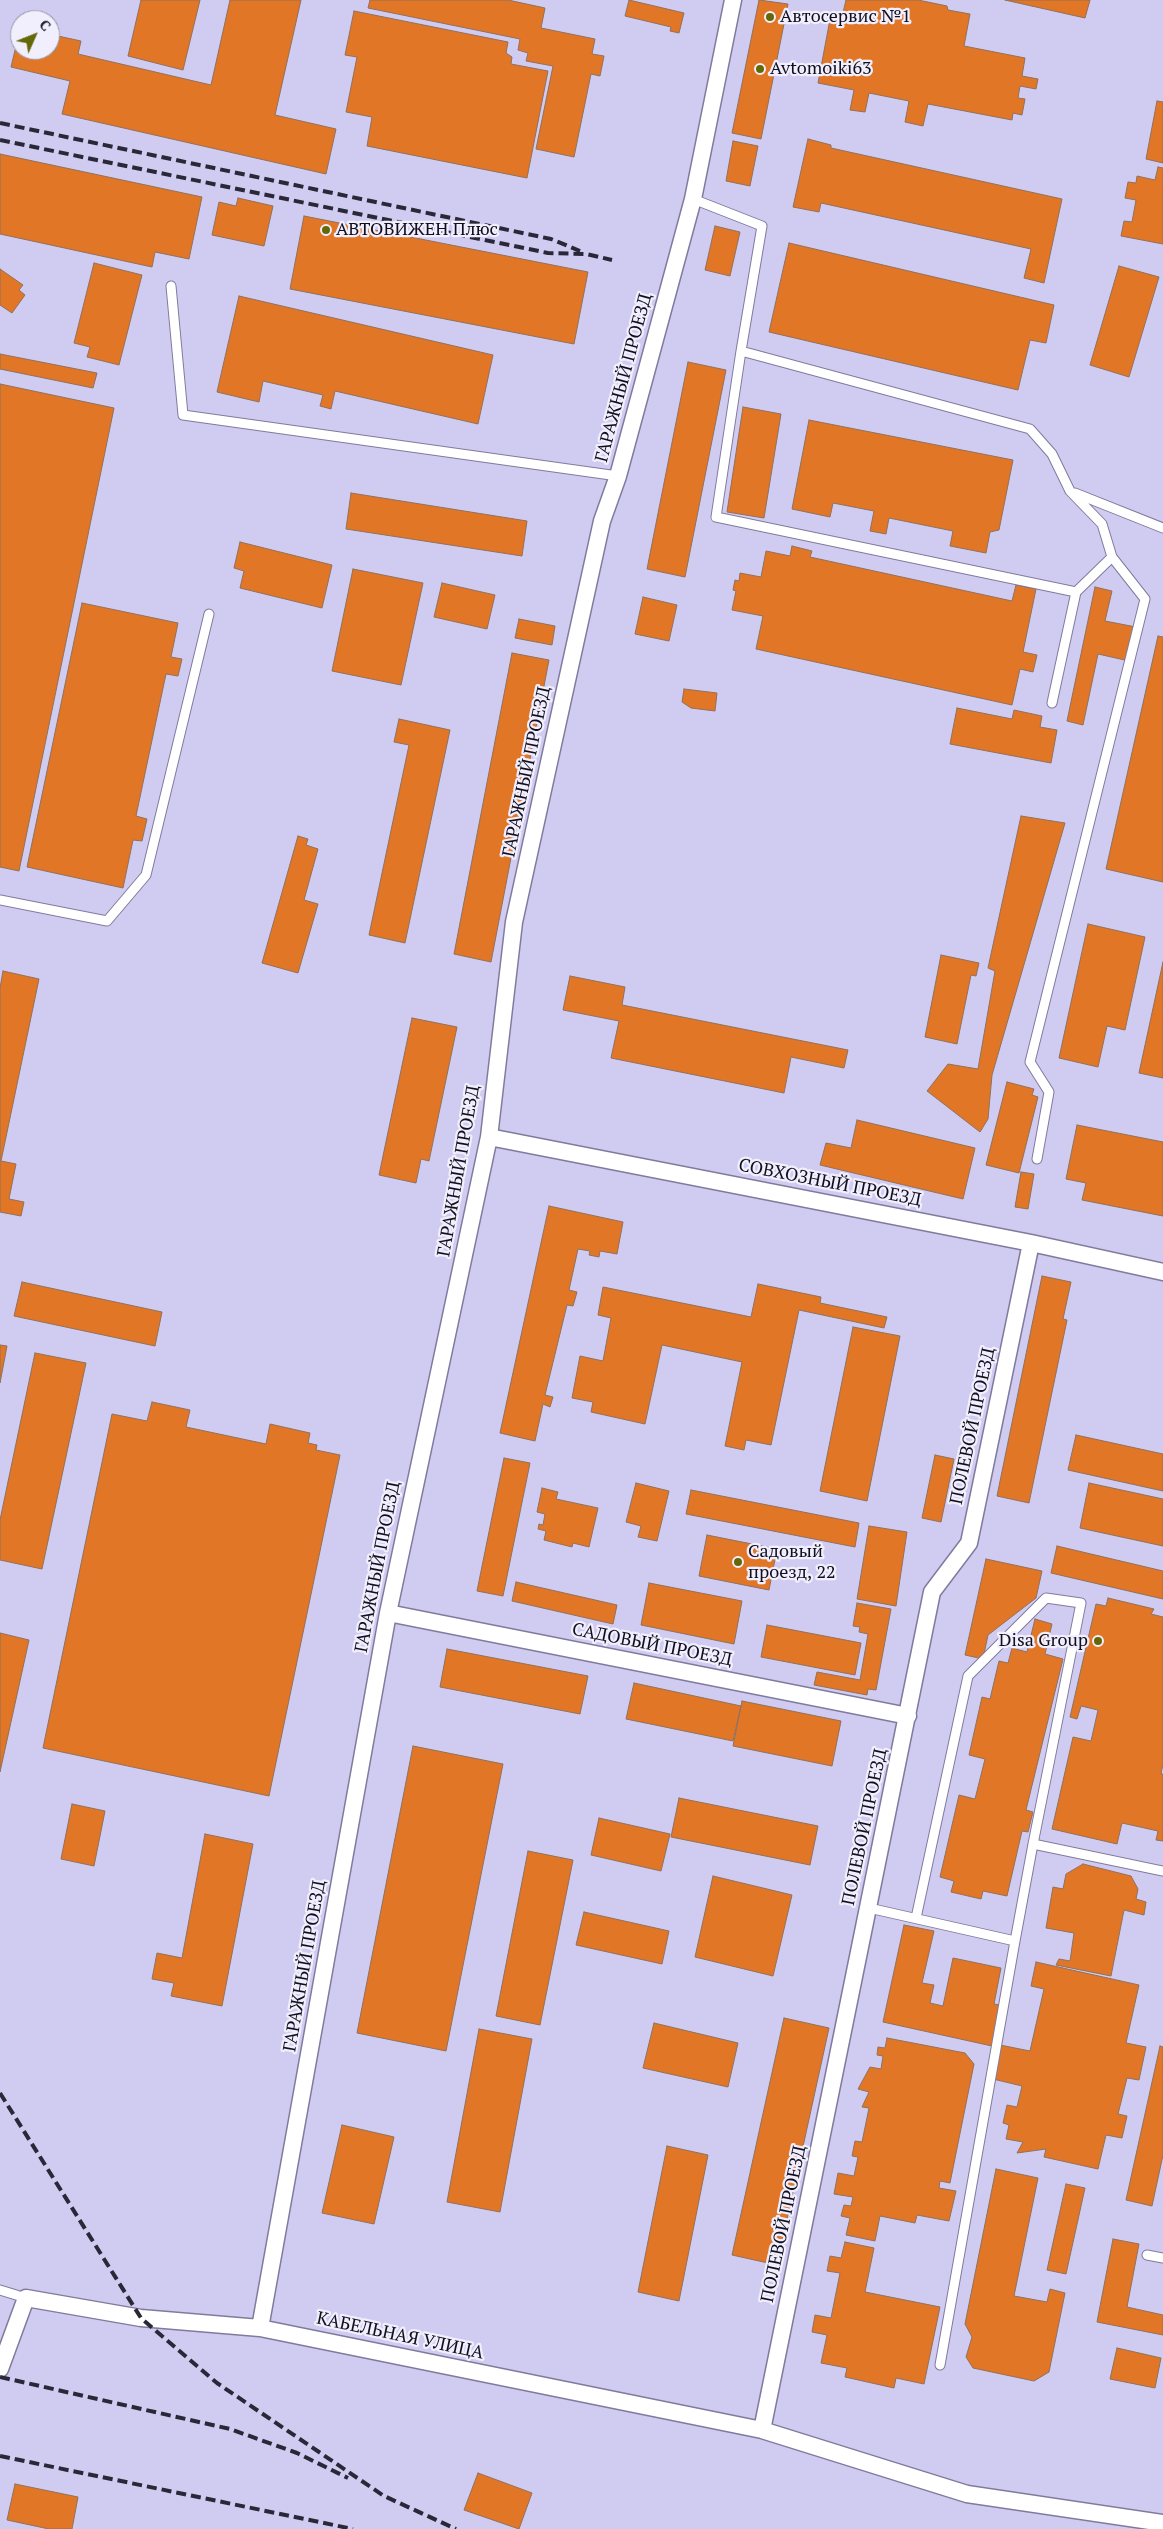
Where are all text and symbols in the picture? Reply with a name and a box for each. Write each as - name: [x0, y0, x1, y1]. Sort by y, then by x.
- place label: Автосервис №1: [780, 6, 911, 28]
- north arrow: [10, 10, 60, 60]
- marker: Автосервис №1: [764, 11, 776, 23]
- text: С: [35, 15, 55, 35]
- place label: Avtomoiki63: [770, 58, 872, 80]
- marker: Avtomoiki63: [754, 63, 766, 75]
- place label: АВТОВИЖЕН Плюс: [336, 219, 498, 241]
- marker: АВТОВИЖЕН Плюс: [320, 224, 332, 236]
- street label: ГАРАЖНЫЙ ПРОЕЗД: [591, 291, 657, 465]
- street label: ГАРАЖНЫЙ ПРОЕЗД: [498, 685, 556, 859]
- street label: ГАРАЖНЫЙ ПРОЕЗД: [433, 1083, 485, 1259]
- street label: СОВХОЗНЫЙ ПРОЕЗД: [737, 1155, 923, 1211]
- street label: ПОЛЕВОЙ ПРОЕЗД: [946, 1346, 1000, 1506]
- street label: ГАРАЖНЫЙ ПРОЕЗД: [351, 1480, 405, 1654]
- place label: Садовый проезд, 22: [748, 1541, 836, 1584]
- marker: Садовый проезд, 22: [732, 1556, 744, 1568]
- street label: САДОВЫЙ ПРОЕЗД: [570, 1619, 734, 1671]
- place label: Disa Group: [999, 1630, 1088, 1652]
- marker: Disa Group: [1092, 1635, 1104, 1647]
- street label: ПОЛЕВОЙ ПРОЕЗД: [838, 1747, 892, 1907]
- street label: ГАРАЖНЫЙ ПРОЕЗД: [279, 1878, 331, 2054]
- street label: ПОЛЕВОЙ ПРОЕЗД: [757, 2144, 811, 2304]
- street label: КАБЕЛЬНАЯ УЛИЦА: [314, 2308, 486, 2364]

